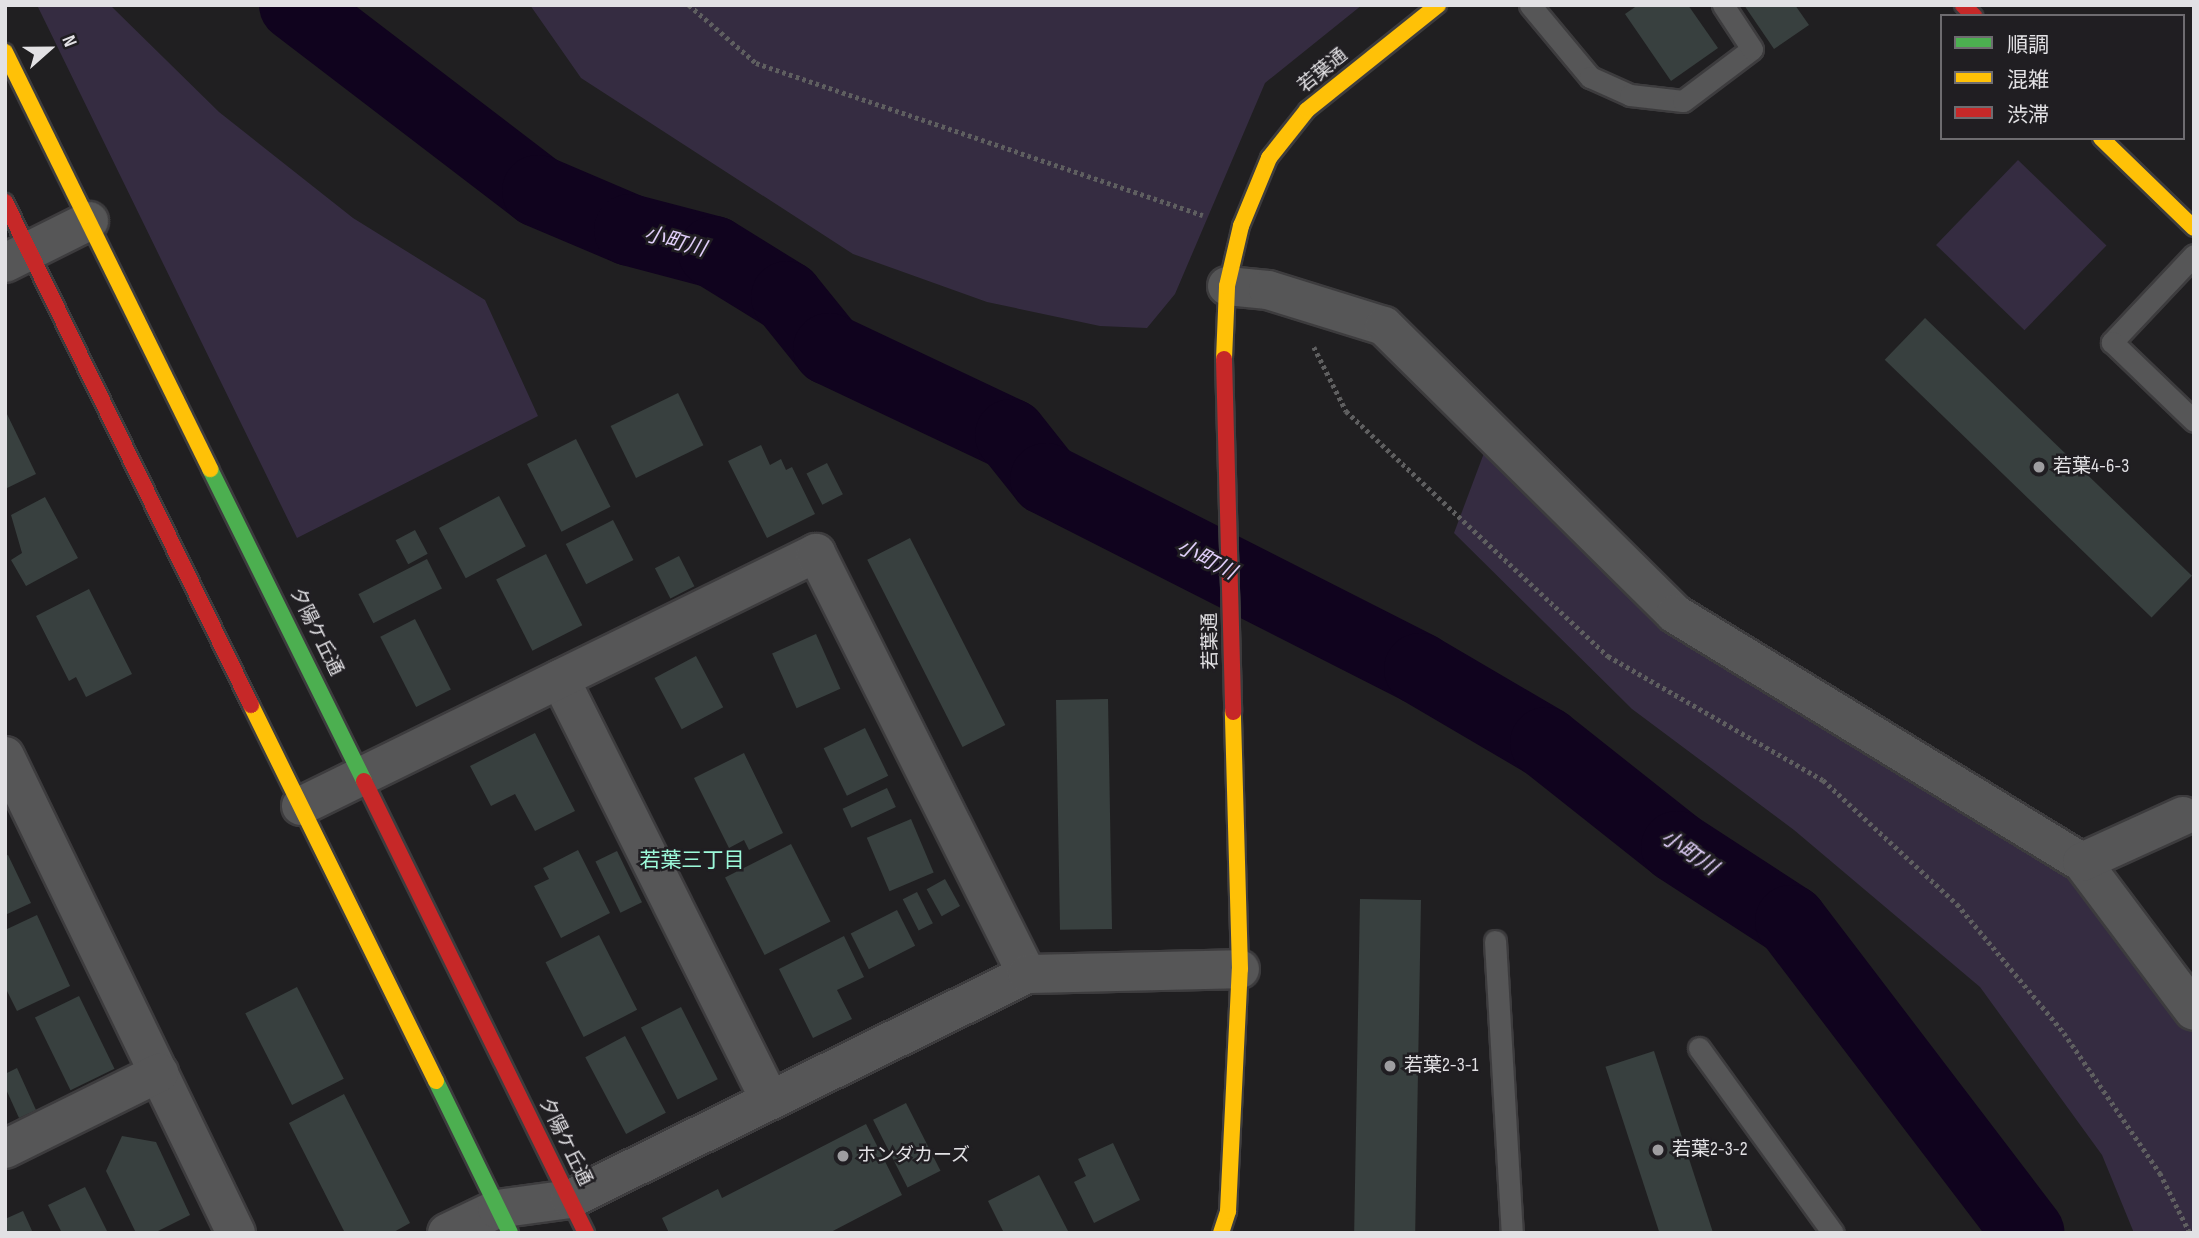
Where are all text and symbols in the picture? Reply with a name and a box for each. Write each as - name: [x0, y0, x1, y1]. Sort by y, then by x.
- north arrow: [14, 14, 84, 84]
- legend: [1940, 14, 2185, 140]
- text: N: [57, 32, 82, 50]
- text: 順調: [2007, 33, 2049, 58]
- street label: 若葉通: [1294, 44, 1352, 98]
- text: 混雑: [2007, 68, 2049, 93]
- text: 渋滞: [2007, 103, 2049, 128]
- water label: 小町川: [641, 222, 709, 262]
- place label: 若葉4-6-3: [2053, 456, 2129, 478]
- marker: 若葉4-6-3: [2031, 459, 2047, 475]
- water label: 小町川: [1172, 534, 1240, 586]
- street label: 夕陽ケ丘通: [285, 584, 347, 680]
- street label: 若葉通: [1199, 612, 1223, 670]
- water label: 小町川: [1656, 825, 1722, 881]
- district label: 若葉三丁目: [640, 848, 744, 874]
- place label: 若葉2-3-1: [1404, 1055, 1478, 1077]
- marker: 若葉2-3-1: [1382, 1058, 1398, 1074]
- street label: 夕陽ケ丘通: [534, 1094, 596, 1190]
- place label: 若葉2-3-2: [1672, 1139, 1748, 1161]
- marker: 若葉2-3-2: [1650, 1142, 1666, 1158]
- place label: ホンダカーズ: [857, 1145, 971, 1167]
- marker: ホンダカーズ: [835, 1148, 851, 1164]

